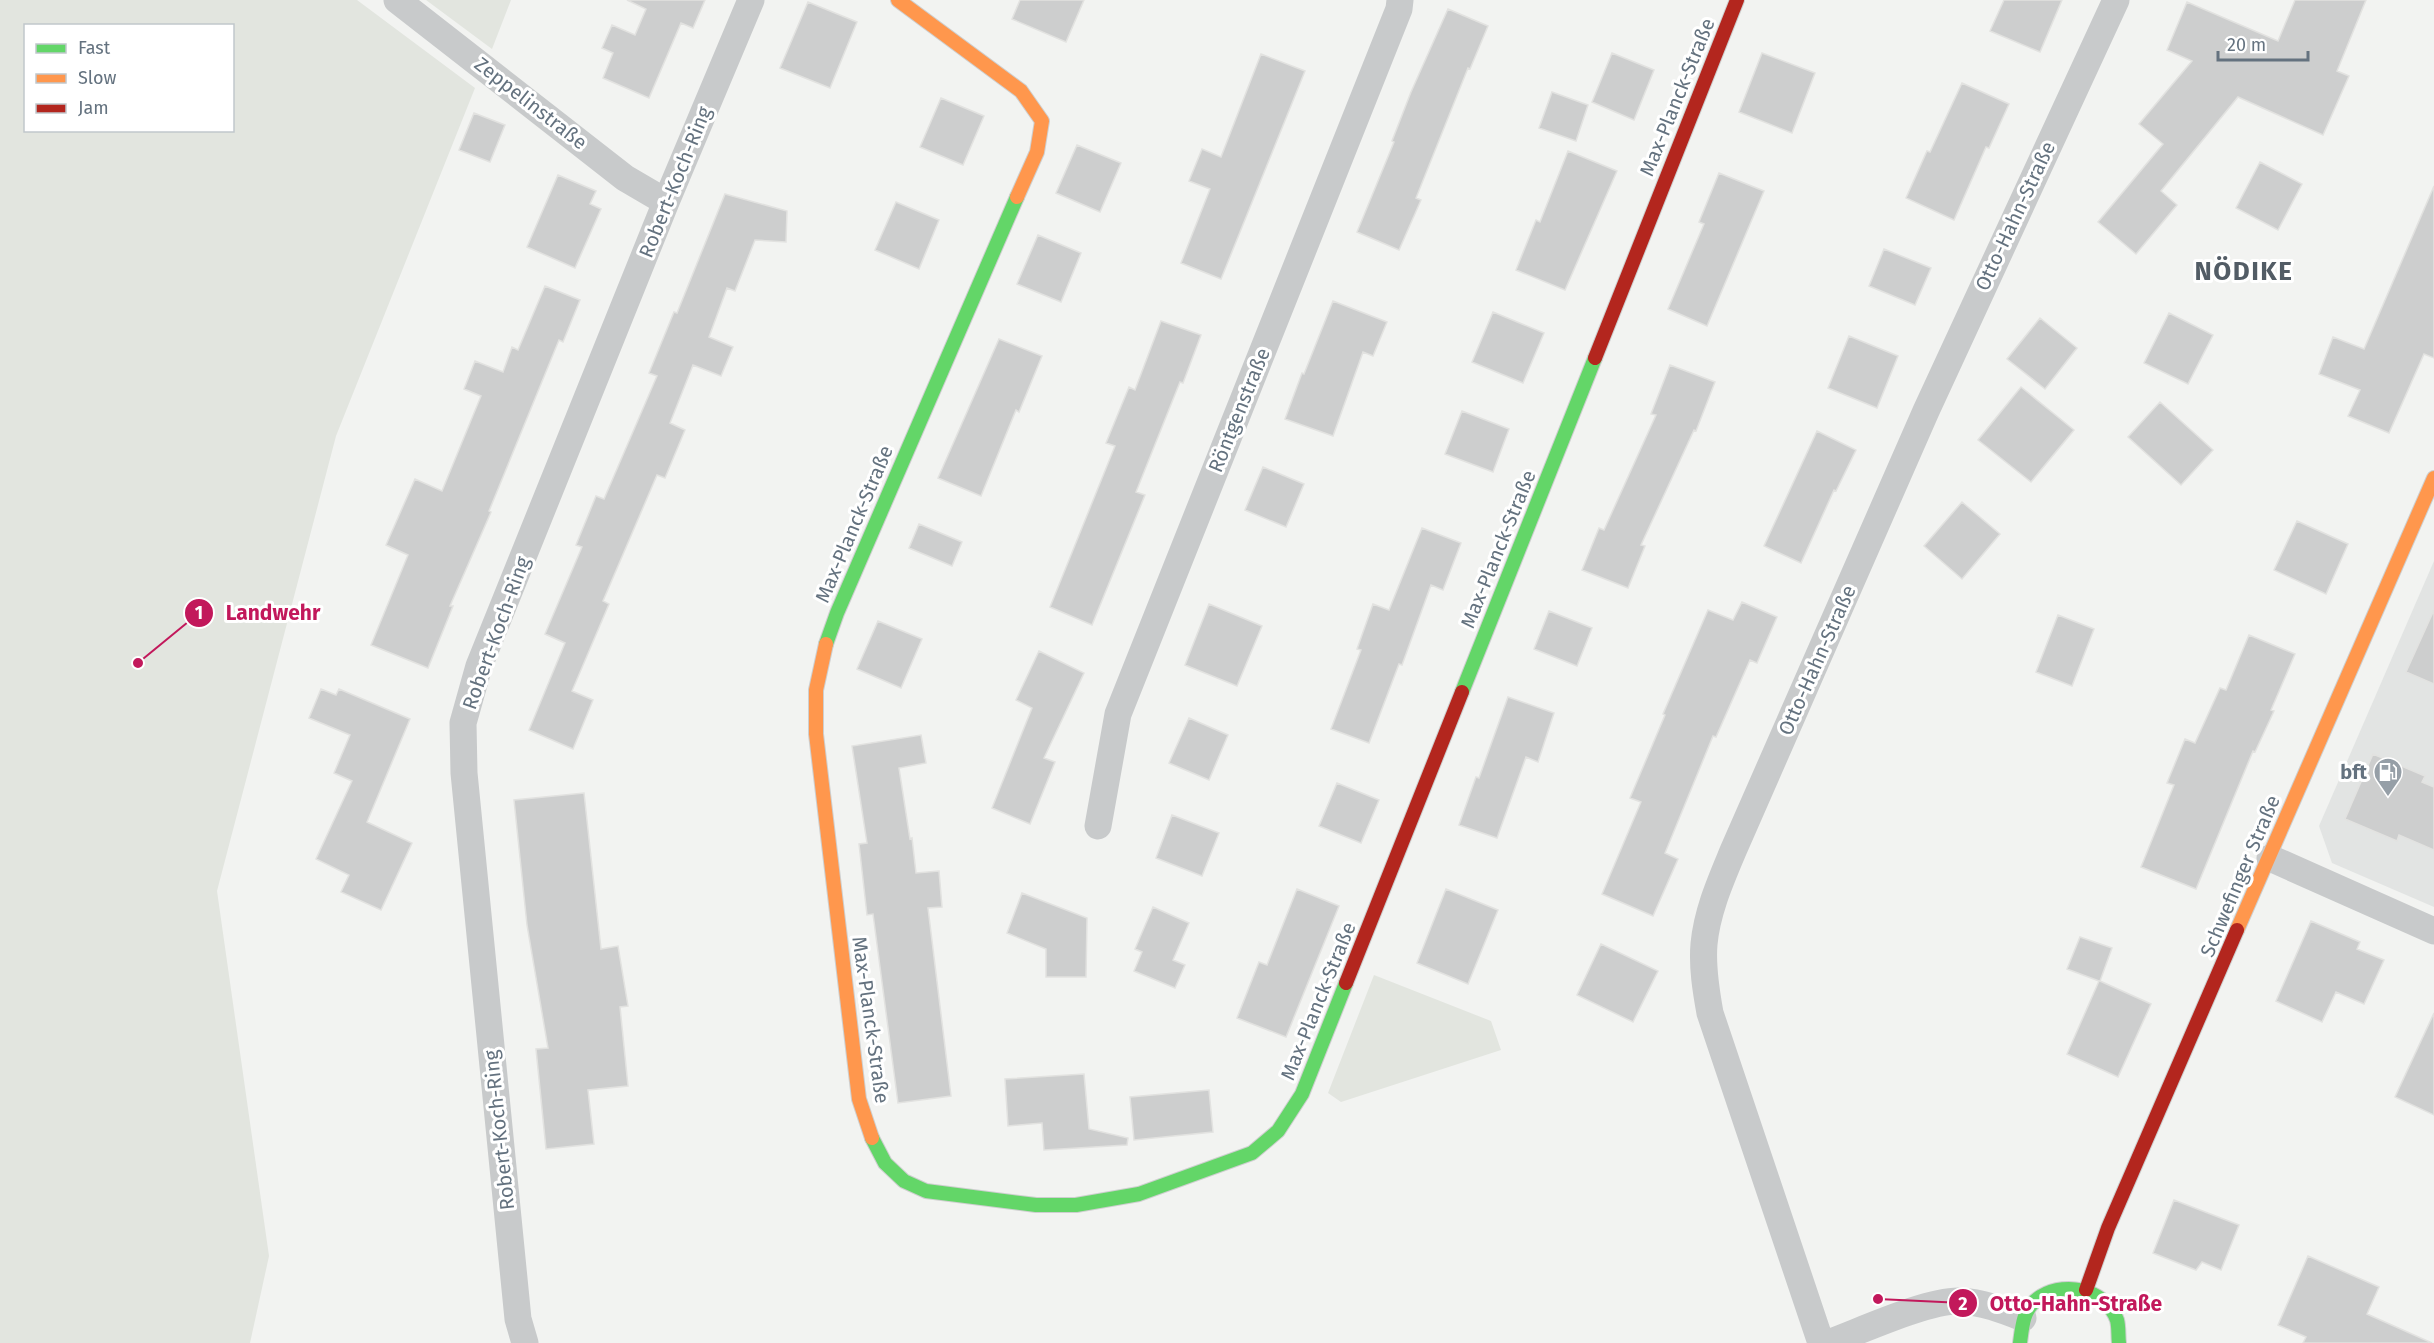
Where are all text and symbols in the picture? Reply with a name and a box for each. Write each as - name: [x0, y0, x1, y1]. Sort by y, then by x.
- street label: Max-Planck-Straße: [1634, 14, 1720, 180]
- legend: [24, 24, 234, 132]
- scale bar: [2218, 24, 2308, 62]
- text: 20 m: [2227, 34, 2266, 56]
- text: Fast: [78, 37, 111, 59]
- street label: Zeppelinstraße: [470, 52, 592, 154]
- text: Slow: [78, 67, 117, 89]
- text: Jam: [78, 97, 109, 119]
- street label: Robert-Koch-Ring: [634, 102, 716, 261]
- street label: Otto-Hahn-Straße: [1970, 138, 2060, 294]
- district label: NÖDIKE: [2195, 255, 2293, 287]
- street label: Röntgenstraße: [1203, 344, 1275, 476]
- street label: Max-Planck-Straße: [810, 442, 898, 606]
- street label: Max-Planck-Straße: [1455, 466, 1541, 632]
- street label: Robert-Koch-Ring: [457, 553, 535, 713]
- street label: Otto-Hahn-Straße: [1773, 581, 1861, 739]
- callout: Landwehr: [184, 593, 332, 632]
- text: Landwehr: [226, 600, 321, 626]
- text: 1: [195, 602, 203, 624]
- fuel station icon: bft: [2372, 756, 2404, 798]
- place label: bft: [2340, 760, 2367, 784]
- street label: Schwefinger Straße: [2195, 791, 2285, 961]
- street label: Max-Planck-Straße: [1275, 918, 1361, 1084]
- street label: Max-Planck-Straße: [847, 935, 895, 1105]
- street label: Robert-Koch-Ring: [479, 1048, 519, 1211]
- callout: Otto-Hahn-Straße: [1948, 1284, 2174, 1323]
- text: Otto-Hahn-Straße: [1990, 1291, 2163, 1317]
- text: 2: [1958, 1293, 1968, 1315]

